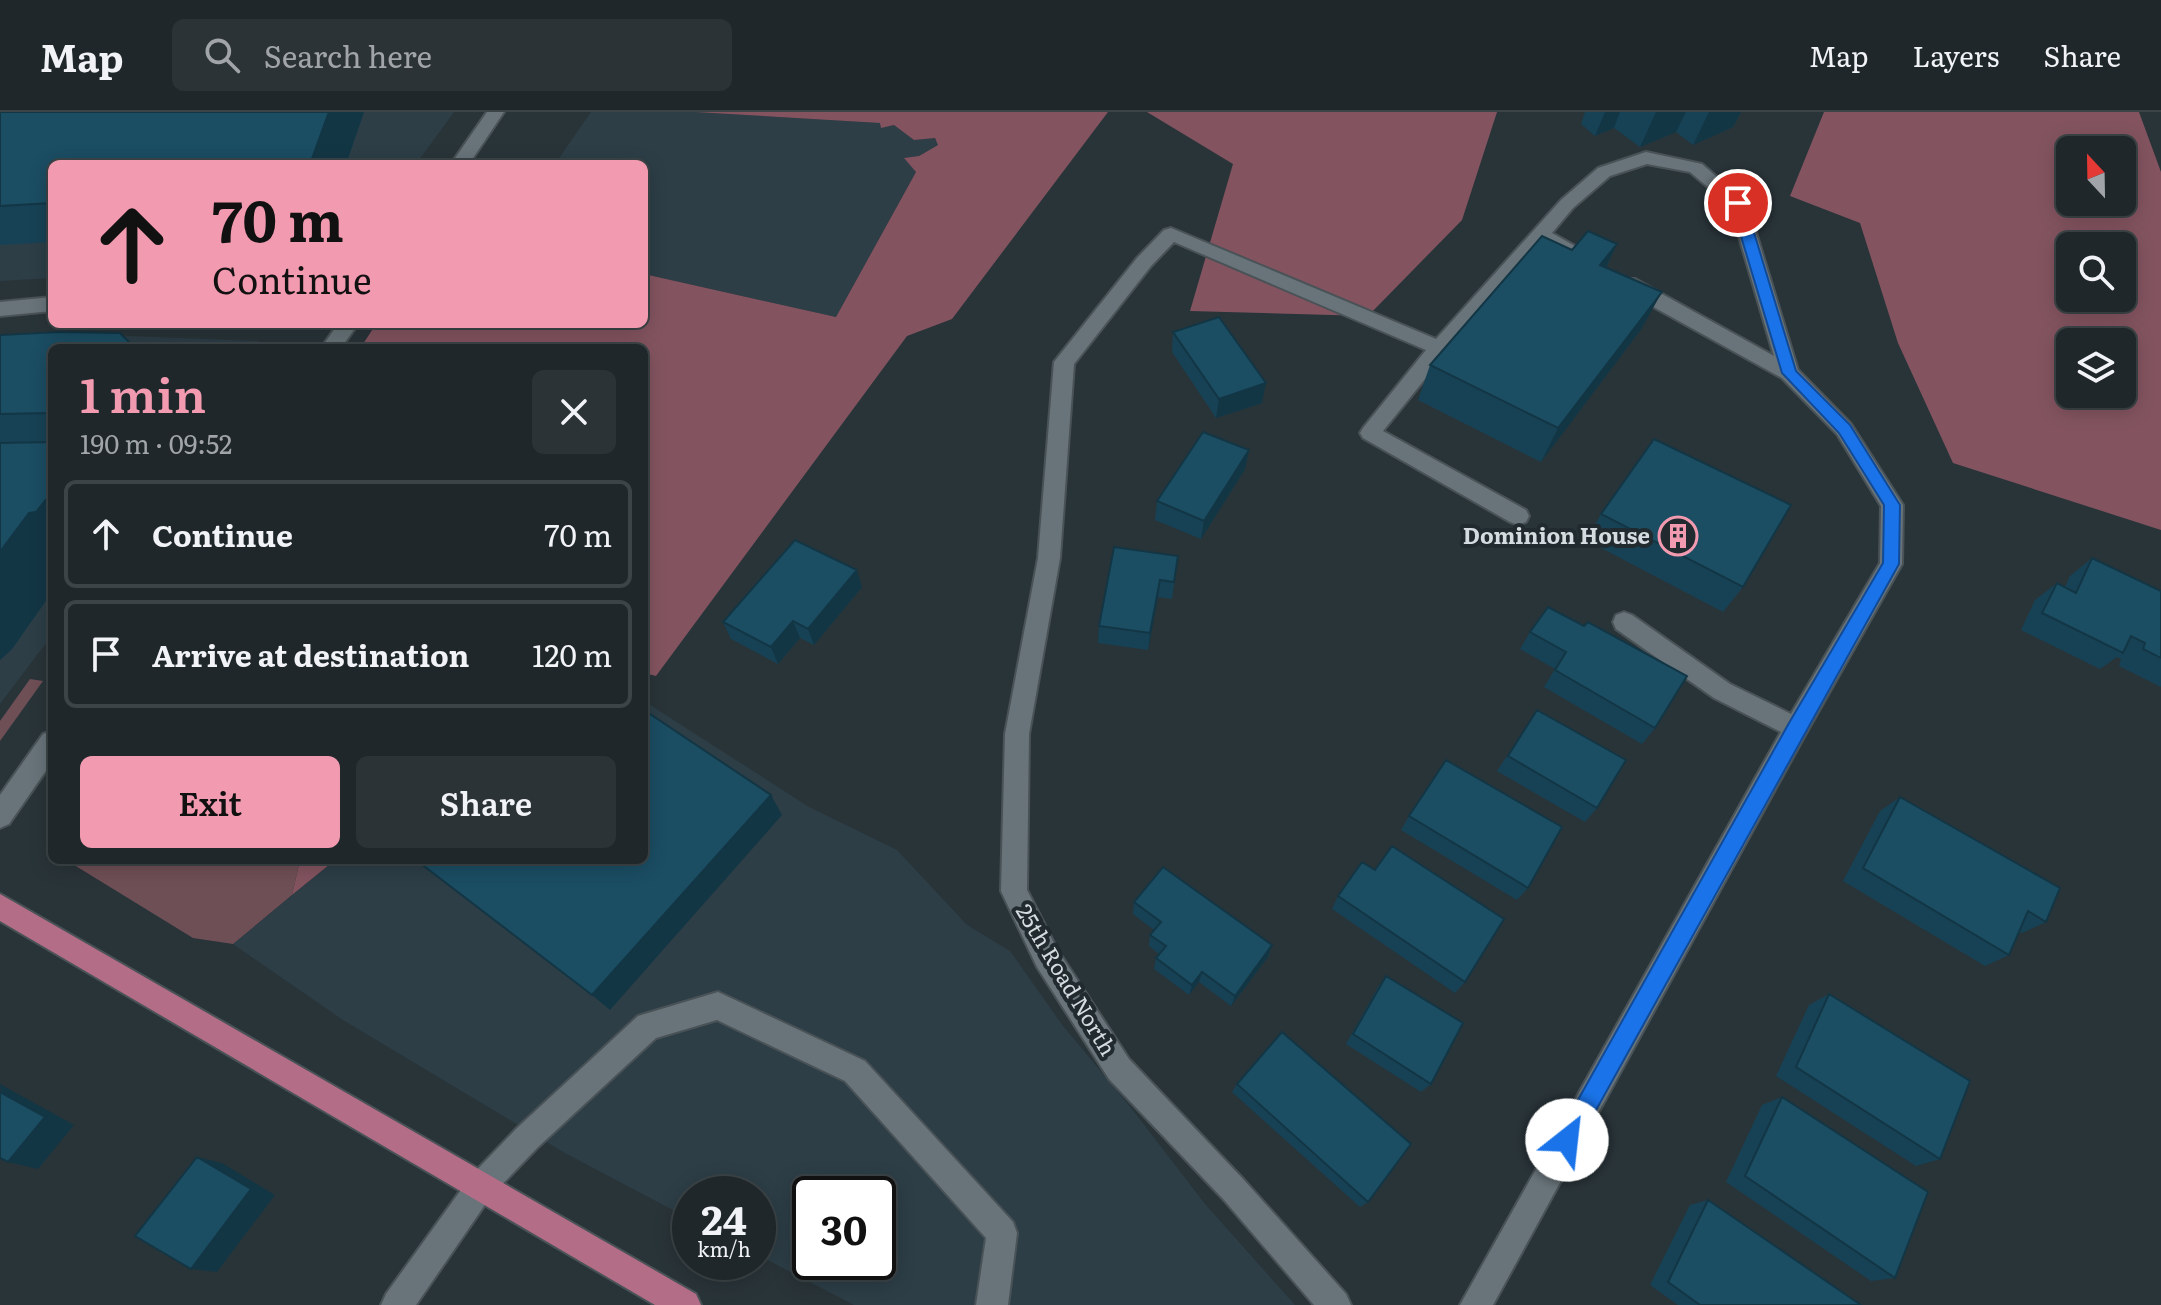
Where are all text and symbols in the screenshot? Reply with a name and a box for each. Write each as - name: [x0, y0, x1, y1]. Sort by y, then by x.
- search box: [172, 19, 732, 91]
- text: Map: [40, 27, 124, 84]
- icon: search: [200, 33, 244, 77]
- text: Search here: [264, 33, 432, 77]
- text: Map: [1809, 34, 1868, 76]
- text: Layers: [1912, 34, 1999, 76]
- text: Share: [2043, 34, 2121, 76]
- north arrow: [2056, 136, 2136, 216]
- map controls: [2056, 136, 2136, 408]
- pin: [1704, 169, 1772, 237]
- text: 70 m: [212, 176, 344, 259]
- icon: arrive: [1716, 181, 1760, 225]
- icon: ahead: [80, 192, 184, 296]
- button: search: [2056, 232, 2136, 312]
- text: Continue: [212, 252, 372, 305]
- button: layers: [2056, 328, 2136, 408]
- text: 1 min: [80, 357, 206, 428]
- button: close: [532, 370, 616, 454]
- text: 190 m · 09:52: [80, 423, 232, 462]
- icon: ahead: [84, 512, 128, 556]
- text: Continue: [152, 512, 293, 556]
- text: 70 m: [544, 512, 612, 556]
- building icon: Dominion House: [1657, 515, 1699, 557]
- place label: Dominion House: [1463, 518, 1650, 551]
- icon: arrive: [84, 632, 128, 676]
- text: Arrive at destination: [152, 632, 469, 676]
- text: 120 m: [532, 632, 612, 676]
- button: Exit: [80, 756, 340, 848]
- button: Share: [356, 756, 616, 848]
- street label: 25th Road North: [1009, 897, 1126, 1061]
- position arrow: [1525, 1098, 1609, 1182]
- speed limit sign: 30: [792, 1176, 896, 1280]
- text: 24: [701, 1188, 747, 1247]
- text: km/h: [697, 1233, 751, 1263]

